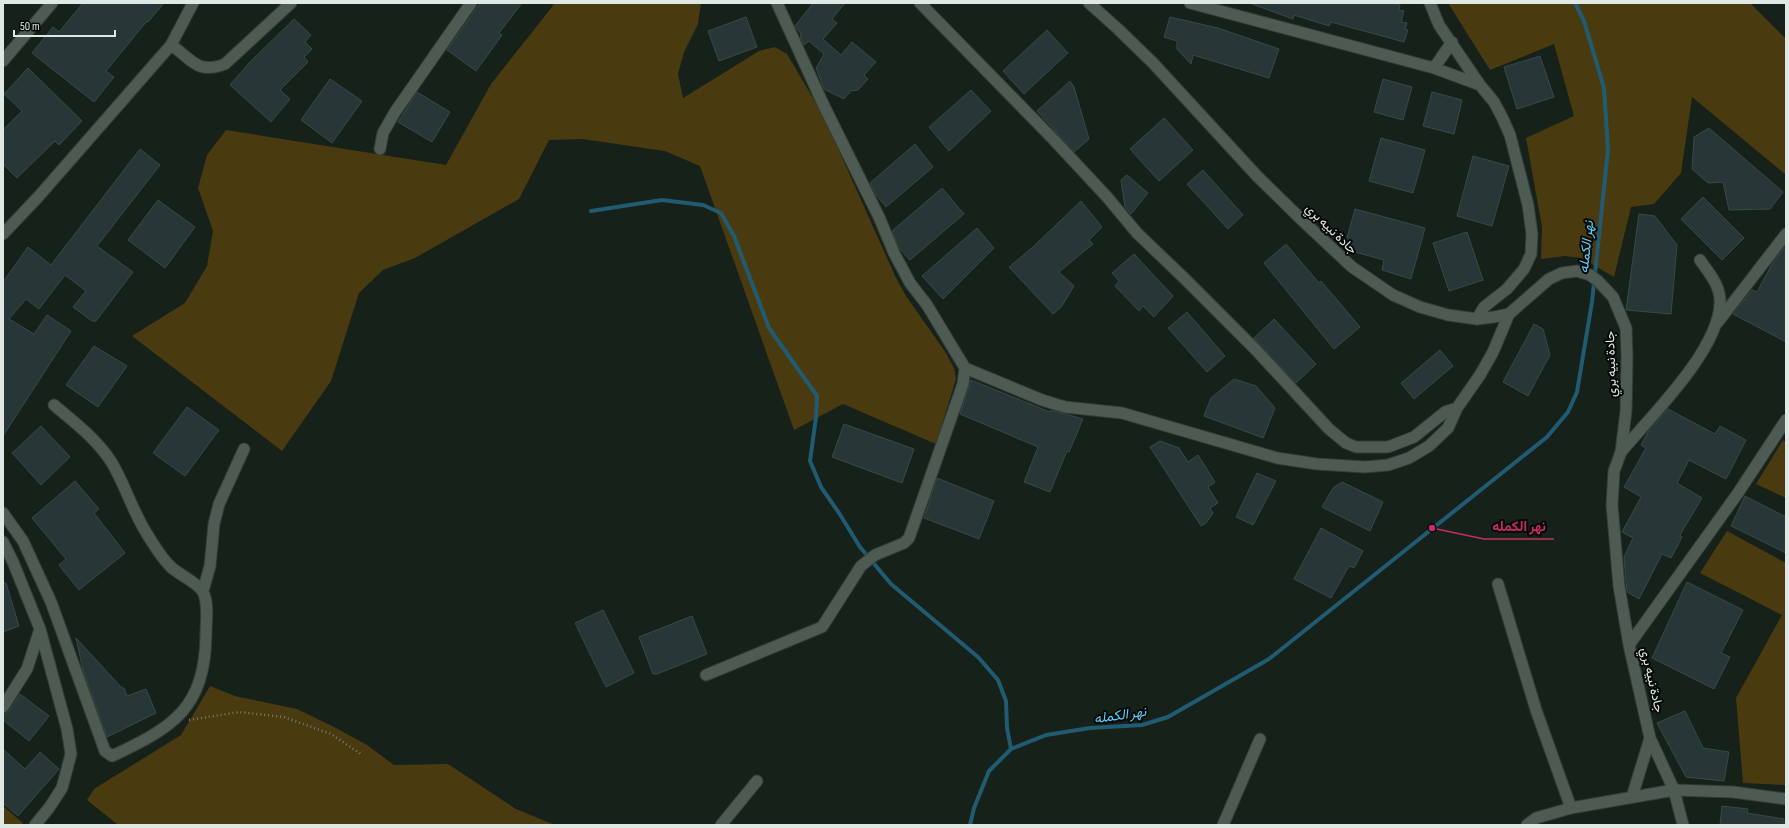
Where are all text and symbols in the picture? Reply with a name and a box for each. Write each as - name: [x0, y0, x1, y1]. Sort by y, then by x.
- scale bar: [14, 12, 115, 38]
- text: 50 m: [20, 19, 40, 34]
- street label: جادة نبيه بري: [1300, 200, 1361, 259]
- water label: نهر الكمله: [1575, 219, 1597, 274]
- street label: جادة نبيه بري: [1602, 330, 1622, 397]
- callout: نهر الكمله: [1484, 513, 1554, 539]
- text: نهر الكمله: [1492, 518, 1546, 535]
- street label: جادة نبيه بري: [1635, 646, 1667, 715]
- water label: نهر الكمله: [1093, 703, 1148, 727]

